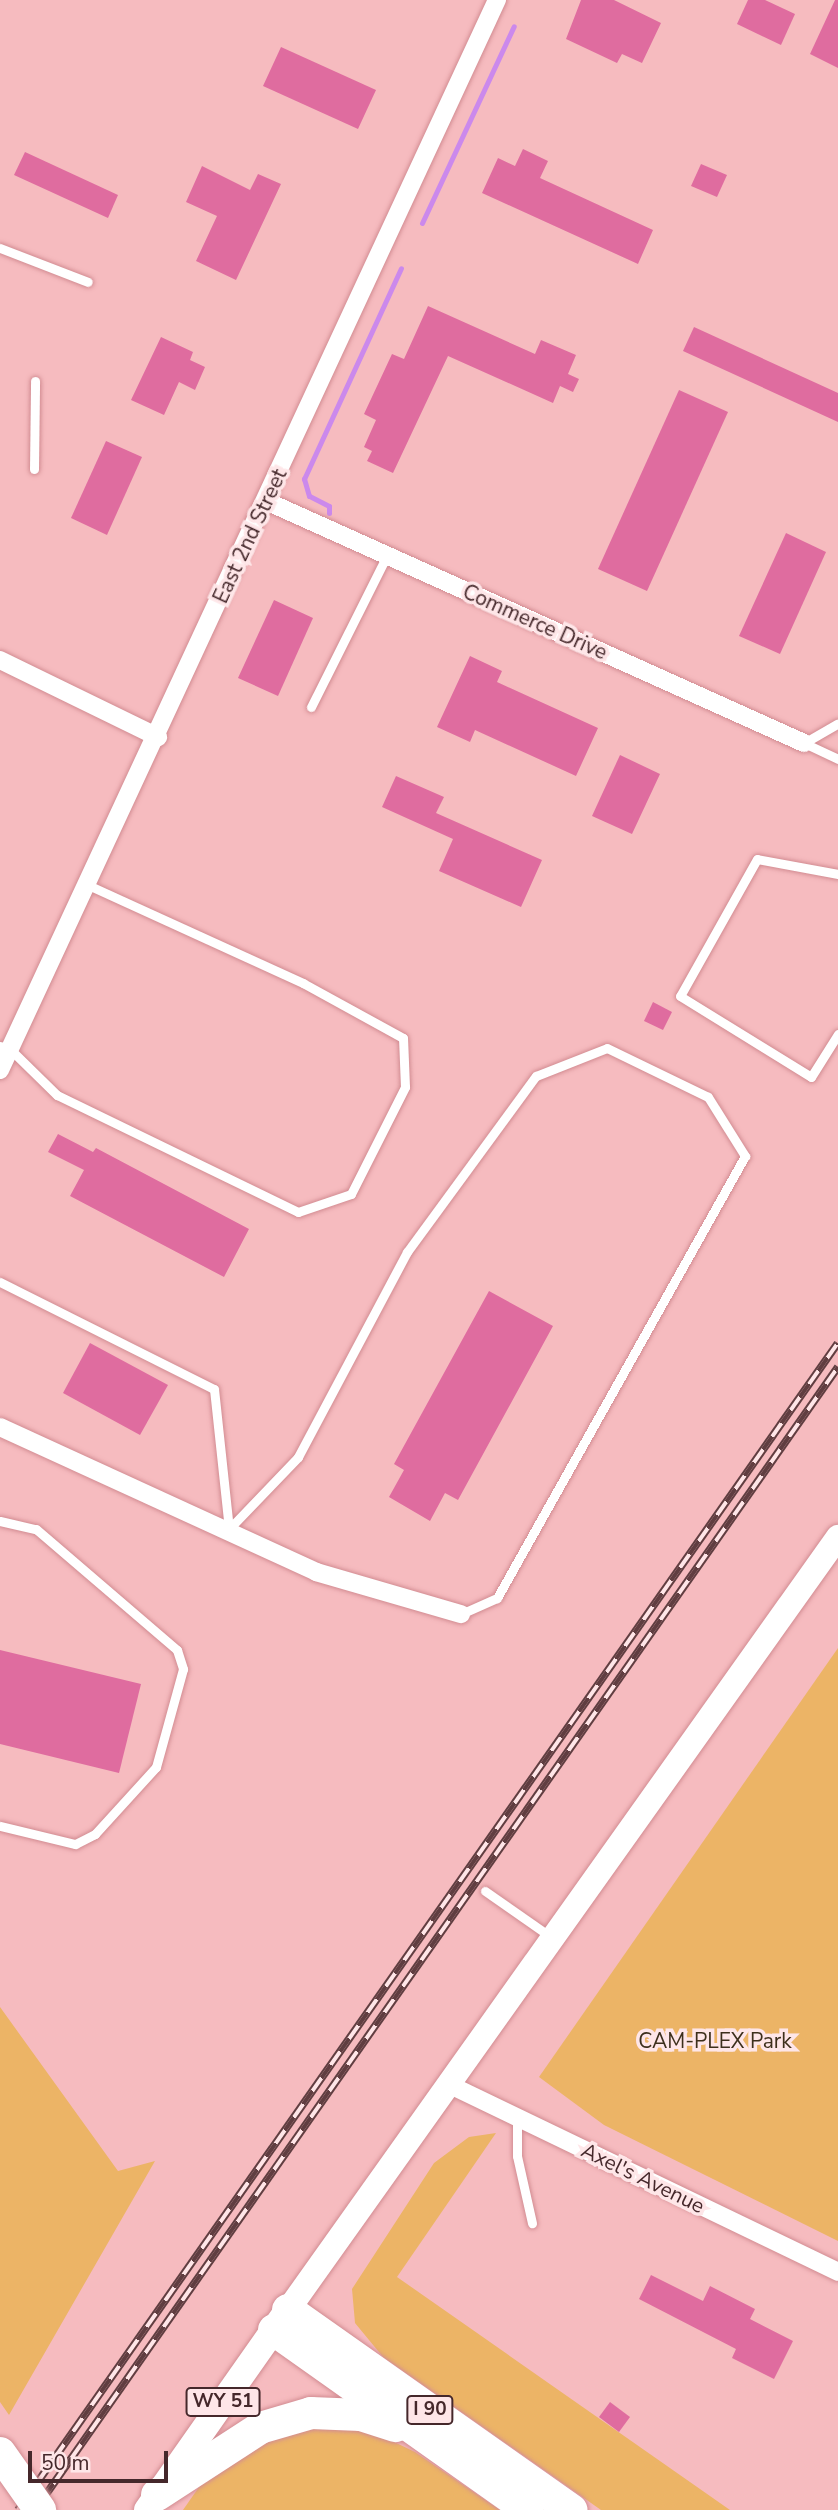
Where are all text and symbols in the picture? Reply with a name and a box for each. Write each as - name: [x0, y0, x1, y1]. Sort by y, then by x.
- street label: East 2nd Street: [208, 465, 292, 607]
- street label: Commerce Drive: [459, 579, 611, 665]
- park label: CAM-PLEX Park: [638, 2028, 792, 2054]
- street label: Axel's Avenue: [577, 2137, 709, 2219]
- road number: WY 51: [184, 2386, 262, 2418]
- road number: I 90: [406, 2394, 454, 2426]
- scale bar: [32, 2436, 172, 2480]
- text: 50 m: [41, 2449, 90, 2477]

